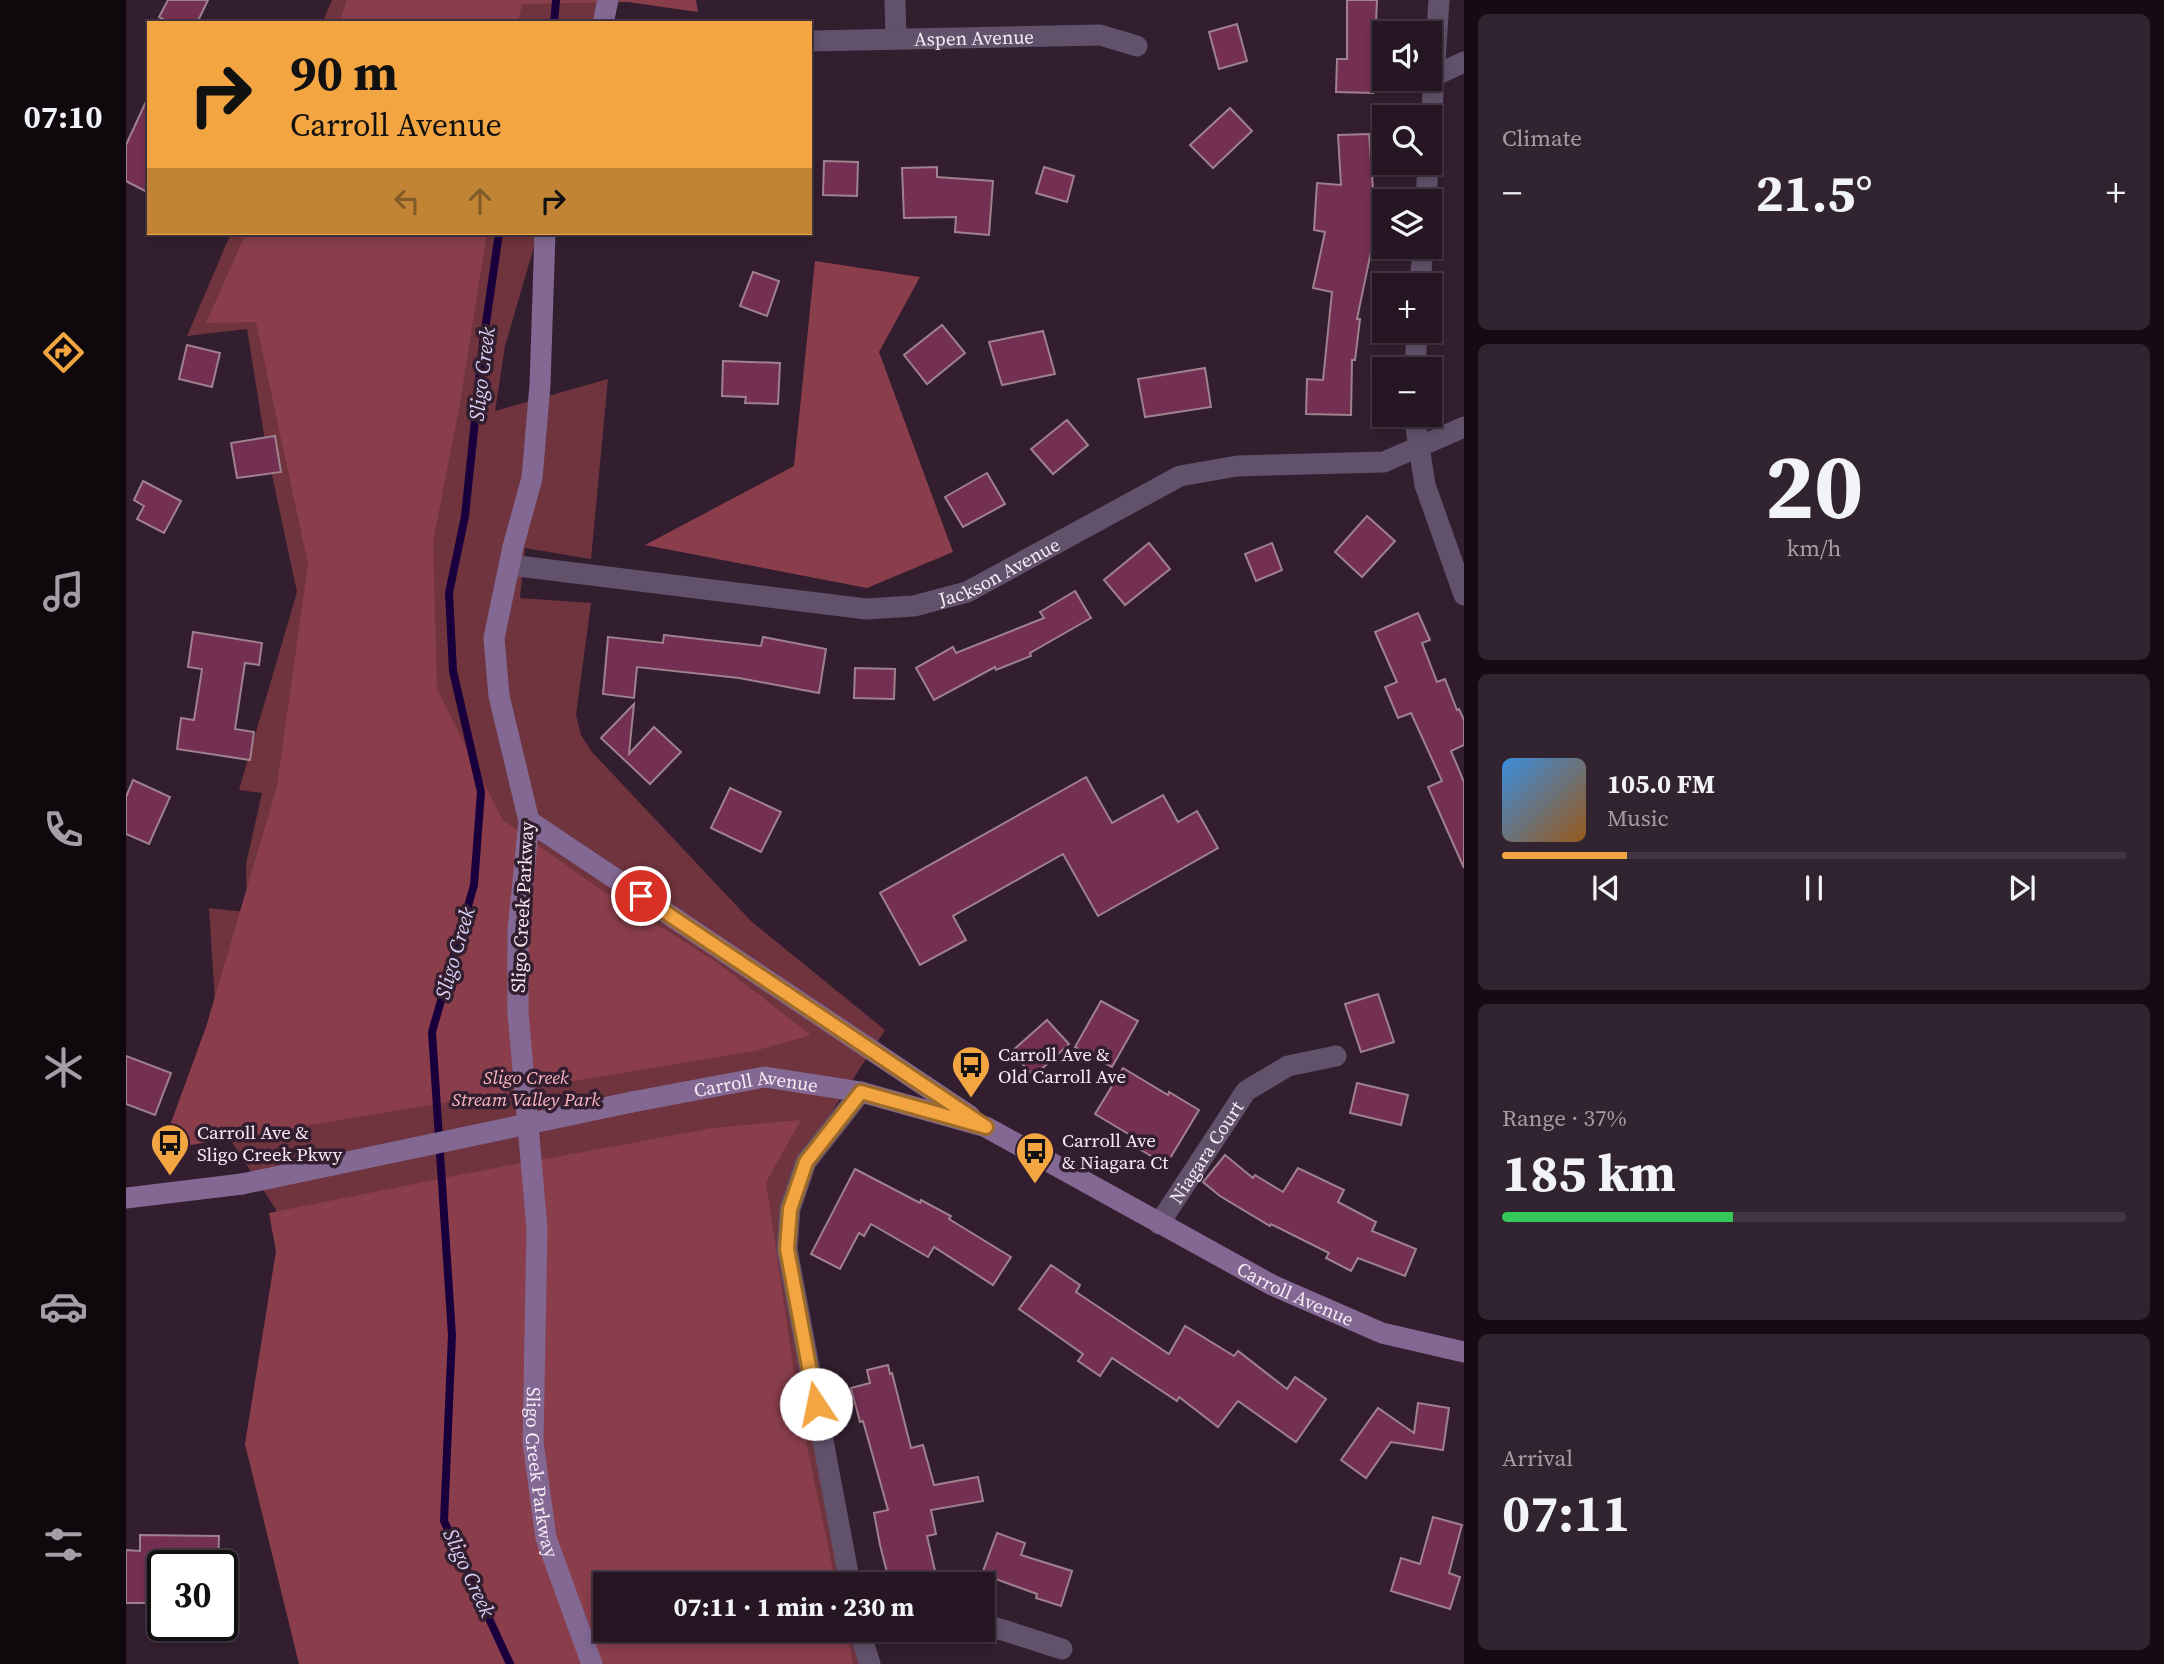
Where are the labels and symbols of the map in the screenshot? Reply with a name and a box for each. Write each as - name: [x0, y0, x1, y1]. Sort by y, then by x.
- street label: Aspen Avenue: [914, 23, 1034, 52]
- water label: Sligo Creek: [461, 325, 502, 423]
- street label: Jackson Avenue: [935, 531, 1064, 612]
- street label: Sligo Creek Parkway: [505, 820, 539, 993]
- pin: [611, 866, 671, 926]
- water label: Sligo Creek: [428, 903, 482, 1002]
- place label: Carroll Ave & Old Carroll Ave: [998, 1041, 1126, 1089]
- bus stop icon: Carroll Ave & Old Carroll Ave: [950, 1044, 992, 1099]
- street label: Carroll Avenue: [692, 1063, 820, 1103]
- park label: Sligo Creek Stream Valley Park: [452, 1064, 600, 1112]
- street label: Niagara Court: [1163, 1095, 1250, 1209]
- place label: Carroll Ave & Sligo Creek Pkwy: [197, 1119, 342, 1167]
- bus stop icon: Carroll Ave & Sligo Creek Pkwy: [149, 1122, 191, 1177]
- place label: Carroll Ave & Niagara Ct: [1062, 1127, 1169, 1175]
- bus stop icon: Carroll Ave & Niagara Ct: [1014, 1130, 1056, 1185]
- street label: Carroll Avenue: [1232, 1255, 1358, 1332]
- position arrow: [779, 1367, 853, 1441]
- street label: Sligo Creek Parkway: [520, 1387, 565, 1561]
- water label: Sligo Creek: [436, 1524, 503, 1622]
- speed limit sign: 30: [147, 1550, 238, 1641]

